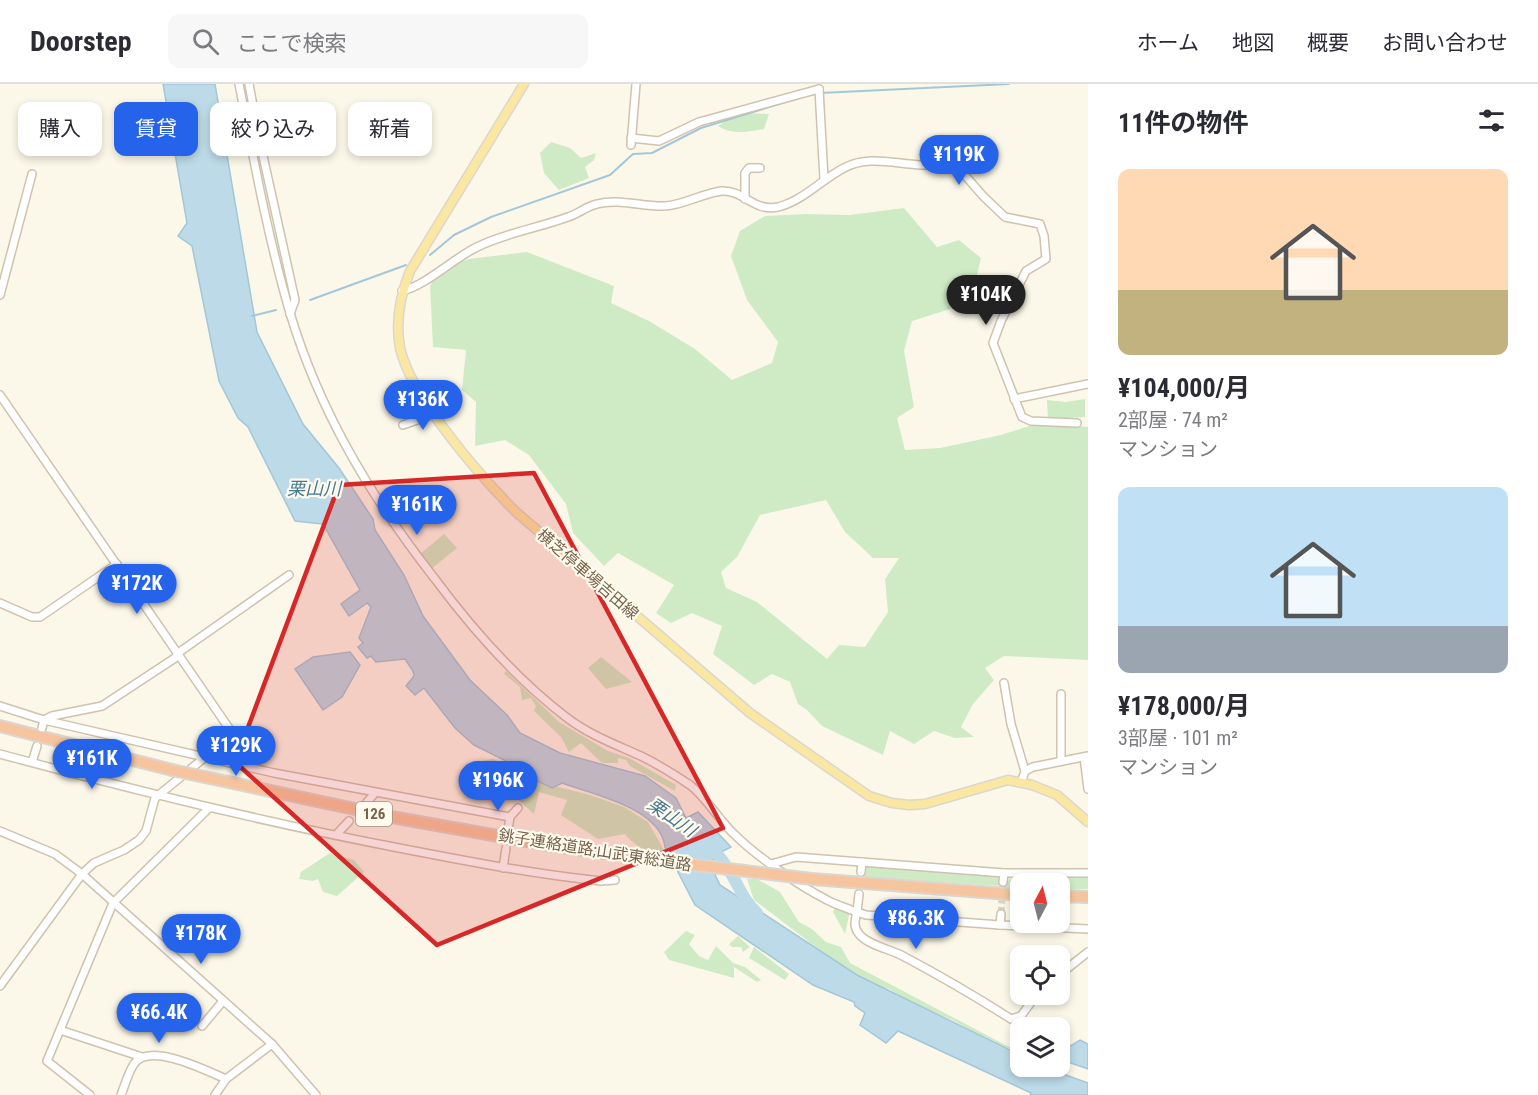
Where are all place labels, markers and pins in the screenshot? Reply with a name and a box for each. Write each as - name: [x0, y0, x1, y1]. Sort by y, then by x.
- pin: ¥119K: [917, 135, 1001, 186]
- pin: ¥104K: [944, 275, 1028, 326]
- pin: ¥136K: [381, 380, 465, 431]
- pin: ¥161K: [375, 485, 459, 536]
- pin: ¥172K: [95, 564, 179, 615]
- pin: ¥129K: [194, 726, 278, 777]
- pin: ¥161K: [50, 739, 134, 790]
- pin: ¥196K: [456, 761, 540, 812]
- pin: ¥86.3K: [867, 899, 965, 950]
- pin: ¥178K: [159, 914, 243, 965]
- pin: ¥66.4K: [110, 993, 208, 1044]

